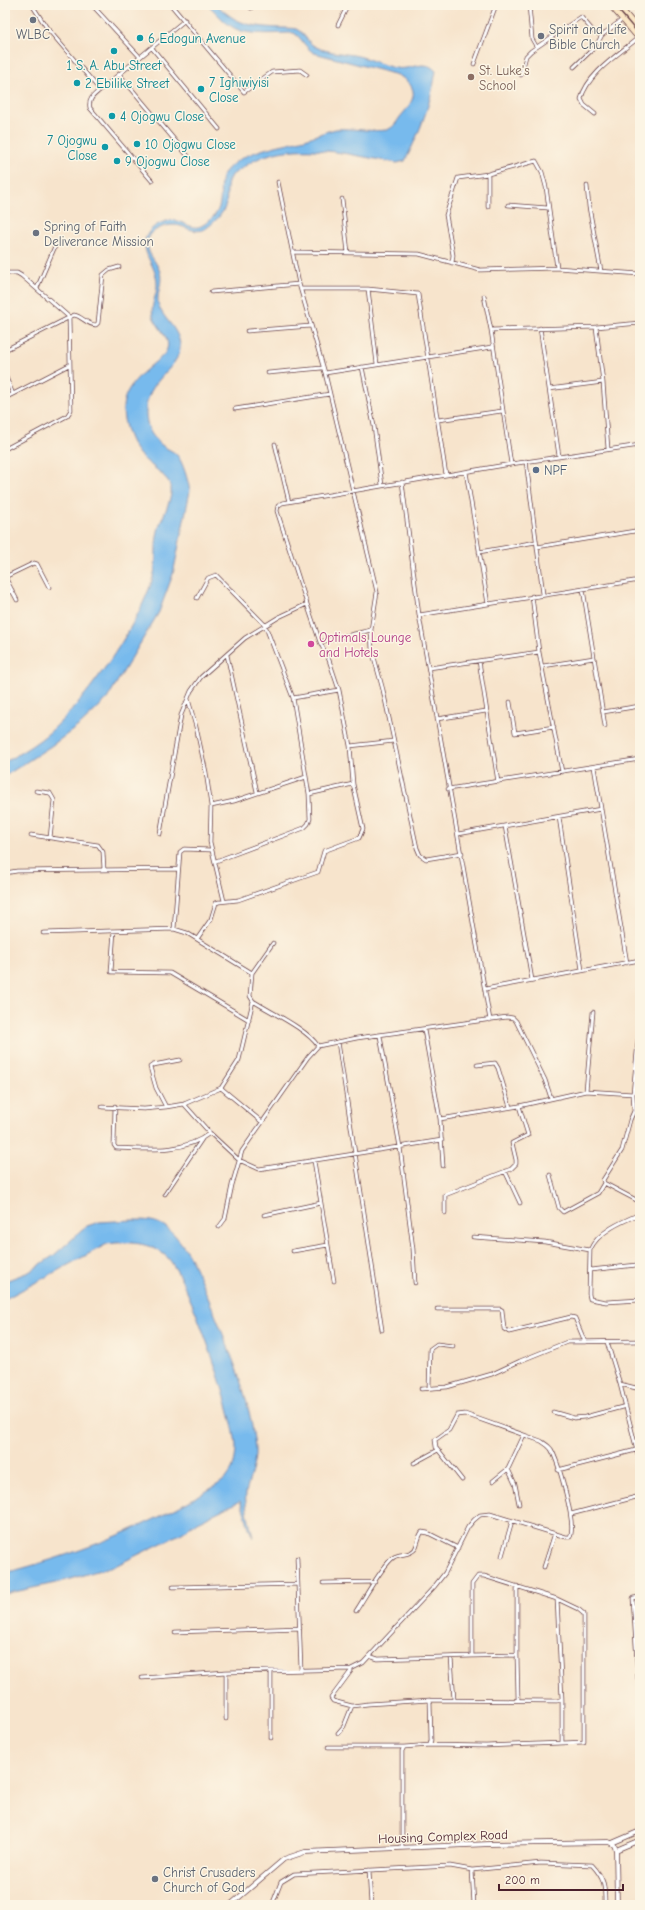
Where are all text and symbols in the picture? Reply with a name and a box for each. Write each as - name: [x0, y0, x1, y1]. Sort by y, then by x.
- marker: WLBC: [28, 15, 38, 25]
- place label: Spirit and Life Bible Church: [549, 22, 627, 52]
- place label: WLBC: [16, 27, 50, 42]
- place label: 6 Edogun Avenue: [148, 31, 246, 46]
- marker: Spirit and Life Bible Church: [536, 31, 546, 41]
- marker: 6 Edogun Avenue: [135, 33, 145, 43]
- marker: 1 S. A. Abu Street: [109, 46, 119, 56]
- place label: 1 S. A. Abu Street: [67, 58, 163, 73]
- place label: St. Luke's School: [479, 63, 530, 93]
- marker: St. Luke's School: [466, 72, 476, 82]
- place label: 7 Ighiwiyisi Close: [209, 75, 269, 105]
- place label: 2 Ebilike Street: [85, 76, 170, 91]
- marker: 2 Ebilike Street: [72, 78, 82, 88]
- marker: 7 Ighiwiyisi Close: [196, 84, 206, 94]
- place label: 4 Ojogwu Close: [120, 109, 205, 124]
- marker: 4 Ojogwu Close: [107, 111, 117, 121]
- place label: 7 Ojogwu Close: [47, 133, 97, 163]
- place label: 10 Ojogwu Close: [145, 137, 236, 152]
- marker: 10 Ojogwu Close: [132, 139, 142, 149]
- marker: 7 Ojogwu Close: [100, 142, 110, 152]
- place label: 9 Ojogwu Close: [125, 154, 210, 169]
- marker: 9 Ojogwu Close: [112, 156, 122, 166]
- place label: Spring of Faith Deliverance Mission: [44, 219, 154, 249]
- marker: Spring of Faith Deliverance Mission: [31, 228, 41, 238]
- place label: NPF: [544, 463, 568, 478]
- marker: NPF: [531, 465, 541, 475]
- place label: Optimals Lounge and Hotels: [319, 630, 412, 660]
- marker: Optimals Lounge and Hotels: [306, 639, 316, 649]
- street label: Housing Complex Road: [378, 1827, 508, 1846]
- place label: Christ Crusaders Church of God: [163, 1865, 255, 1895]
- scale bar: [499, 1866, 623, 1892]
- text: 200 m: [505, 1873, 540, 1887]
- marker: Christ Crusaders Church of God: [150, 1874, 160, 1884]

